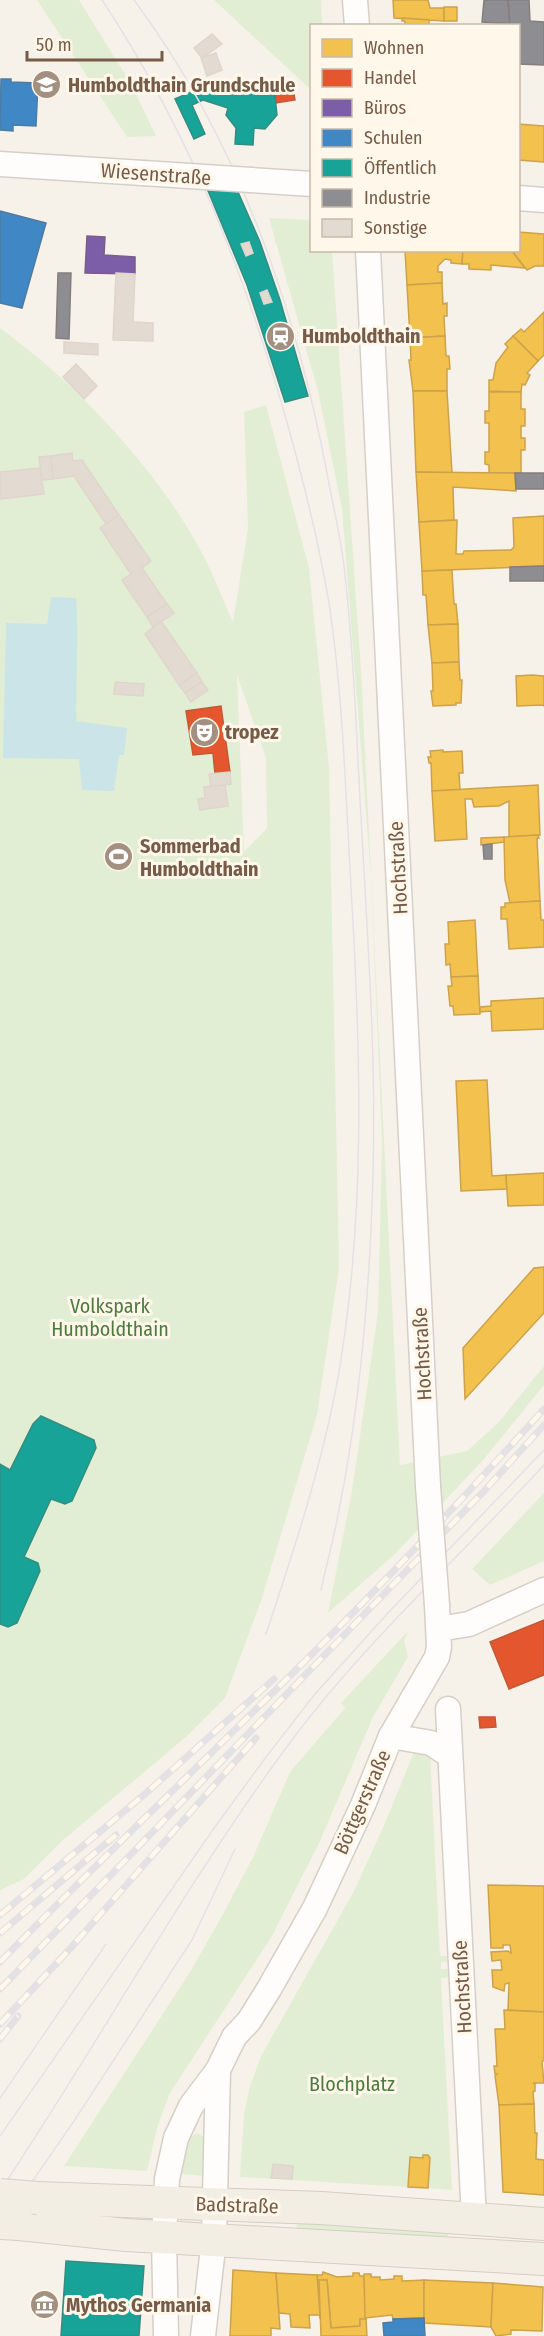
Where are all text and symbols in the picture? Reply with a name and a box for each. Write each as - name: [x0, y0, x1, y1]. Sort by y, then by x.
- scale bar: [27, 24, 162, 62]
- legend: [310, 24, 520, 252]
- text: 50 m: [36, 34, 72, 56]
- text: Wohnen: [364, 37, 424, 59]
- text: Handel: [364, 67, 417, 89]
- school or university icon: Humboldthain Grundschule: [31, 69, 63, 101]
- place label: Humboldthain Grundschule: [68, 73, 295, 97]
- text: Büros: [364, 97, 407, 119]
- text: Schulen: [364, 127, 423, 149]
- text: Öffentlich: [364, 157, 437, 179]
- street label: Wiesenstraße: [100, 158, 212, 190]
- text: Industrie: [364, 187, 431, 209]
- text: Sonstige: [364, 217, 427, 239]
- station icon: Humboldthain: [265, 320, 297, 352]
- place label: Humboldthain: [302, 324, 421, 348]
- theatre icon: tropez: [188, 716, 220, 748]
- place label: tropez: [225, 720, 279, 744]
- street label: Hochstraße: [384, 821, 412, 915]
- place label: Sommerbad Humboldthain: [140, 834, 259, 881]
- sports icon: Sommerbad Humboldthain: [103, 841, 135, 873]
- park label: Volkspark Humboldthain: [51, 1294, 169, 1341]
- street label: Hochstraße: [408, 1307, 436, 1401]
- street label: Böttgerstraße: [328, 1746, 396, 1858]
- street label: Hochstraße: [448, 1940, 476, 2034]
- park label: Blochplatz: [309, 2072, 395, 2096]
- street label: Badstraße: [195, 2192, 279, 2218]
- museum icon: Mythos Germania: [29, 2289, 61, 2321]
- place label: Mythos Germania: [66, 2293, 211, 2317]

